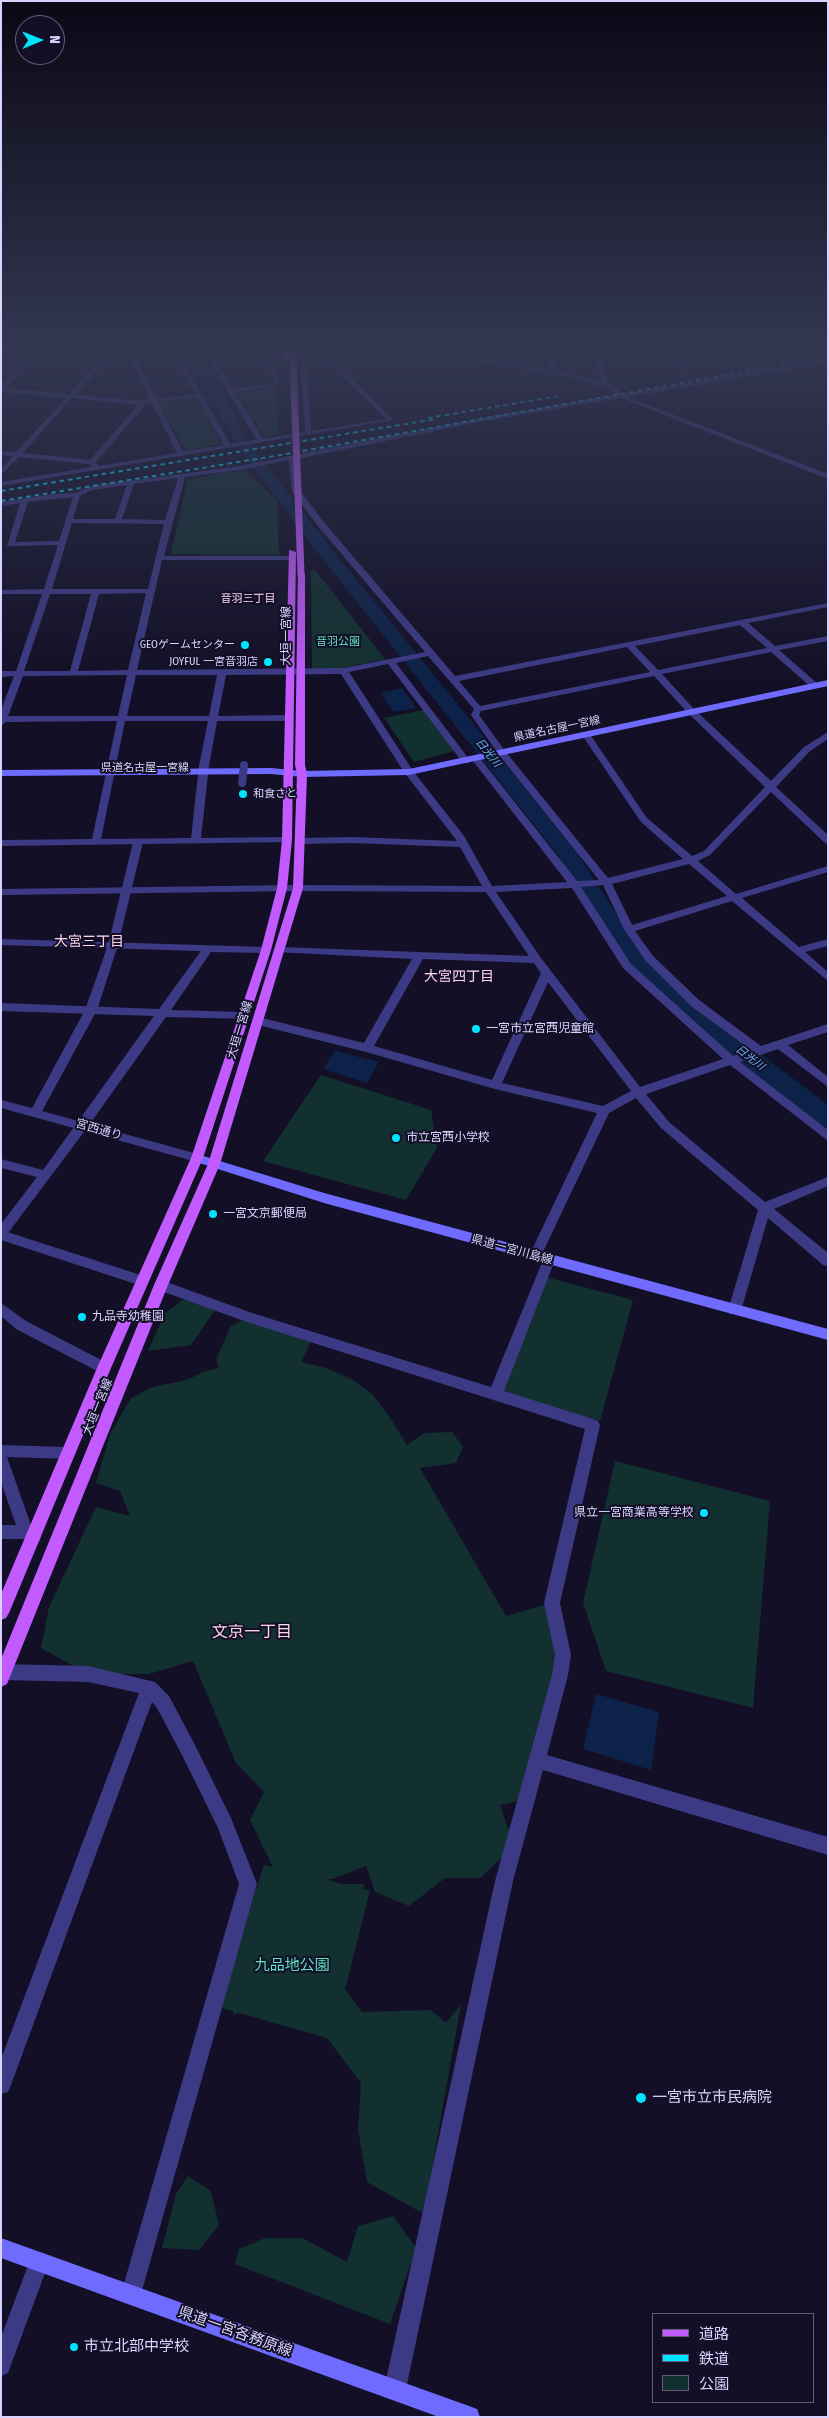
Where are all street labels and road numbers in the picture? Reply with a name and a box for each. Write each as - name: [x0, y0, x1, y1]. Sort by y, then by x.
- street label: 大垣一宮線: [280, 606, 294, 666]
- street label: 県道名古屋一宮線: [513, 713, 601, 745]
- street label: 県道名古屋一宮線: [101, 761, 189, 775]
- street label: 大垣一宮線: [224, 999, 256, 1061]
- street label: 宮西通り: [74, 1116, 124, 1144]
- street label: 県道一宮川島線: [470, 1232, 554, 1268]
- street label: 大垣一宮線: [80, 1376, 116, 1438]
- street label: 県道一宮各務原線: [176, 2303, 294, 2361]

